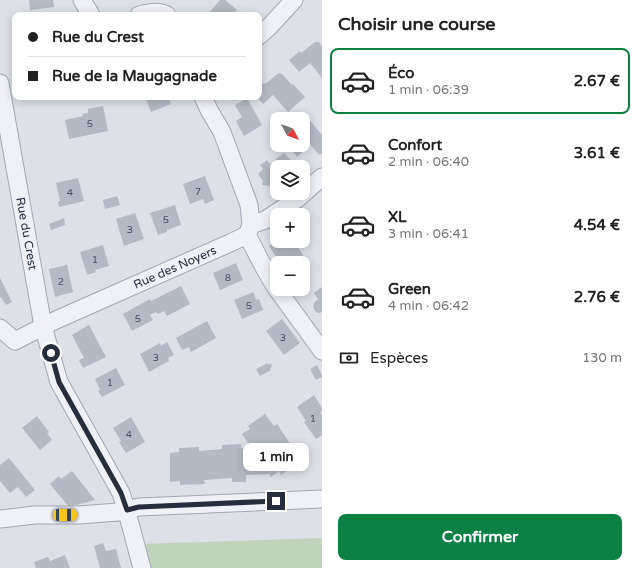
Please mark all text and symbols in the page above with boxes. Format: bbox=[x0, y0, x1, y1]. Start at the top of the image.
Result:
text: Choisir une course bbox=[338, 13, 496, 35]
text: Rue du Crest bbox=[52, 28, 144, 46]
icon: car bbox=[340, 63, 376, 99]
text: Éco bbox=[388, 64, 414, 82]
text: Rue de la Maugagnade bbox=[52, 67, 217, 85]
text: 2.67 € bbox=[574, 72, 620, 90]
text: 1 min · 06:39 bbox=[388, 82, 469, 98]
north arrow bbox=[270, 112, 310, 152]
map controls bbox=[270, 112, 310, 296]
house number: 5 bbox=[87, 118, 93, 130]
icon: car bbox=[340, 135, 376, 171]
text: Confort bbox=[388, 136, 442, 154]
text: 3.61 € bbox=[574, 144, 620, 162]
text: 2 min · 06:40 bbox=[388, 154, 469, 170]
button: layers bbox=[270, 160, 310, 200]
house number: 7 bbox=[195, 186, 201, 198]
house number: 4 bbox=[67, 187, 73, 199]
street label: Rue du Crest bbox=[13, 196, 40, 272]
icon: car bbox=[340, 207, 376, 243]
button: + bbox=[270, 208, 310, 248]
text: XL bbox=[388, 208, 407, 226]
house number: 5 bbox=[163, 214, 169, 226]
text: 4.54 € bbox=[574, 216, 620, 234]
house number: 3 bbox=[127, 224, 133, 236]
text: 3 min · 06:41 bbox=[388, 226, 469, 242]
street label: Rue des Noyers bbox=[131, 243, 219, 292]
house number: 1 bbox=[92, 254, 98, 266]
button: − bbox=[270, 256, 310, 296]
house number: 8 bbox=[225, 272, 231, 284]
house number: 2 bbox=[58, 276, 64, 288]
icon: car bbox=[340, 279, 376, 315]
text: Green bbox=[388, 280, 431, 298]
text: 2.76 € bbox=[574, 288, 620, 306]
text: 4 min · 06:42 bbox=[388, 298, 469, 314]
house number: 5 bbox=[246, 300, 252, 312]
house number: 5 bbox=[135, 313, 141, 325]
house number: 3 bbox=[280, 332, 286, 344]
route start bbox=[42, 344, 60, 362]
icon: cash bbox=[338, 347, 360, 369]
text: Espèces bbox=[370, 349, 428, 367]
text: 130 m bbox=[582, 350, 622, 366]
house number: 3 bbox=[153, 352, 159, 364]
house number: 1 bbox=[107, 377, 113, 389]
house number: 1 bbox=[310, 413, 316, 425]
house number: 4 bbox=[126, 429, 132, 441]
callout: 1 min bbox=[243, 443, 309, 471]
text: 1 min bbox=[259, 449, 293, 465]
route end bbox=[267, 492, 285, 510]
car bbox=[53, 509, 77, 521]
button: Confirmer bbox=[338, 514, 622, 560]

